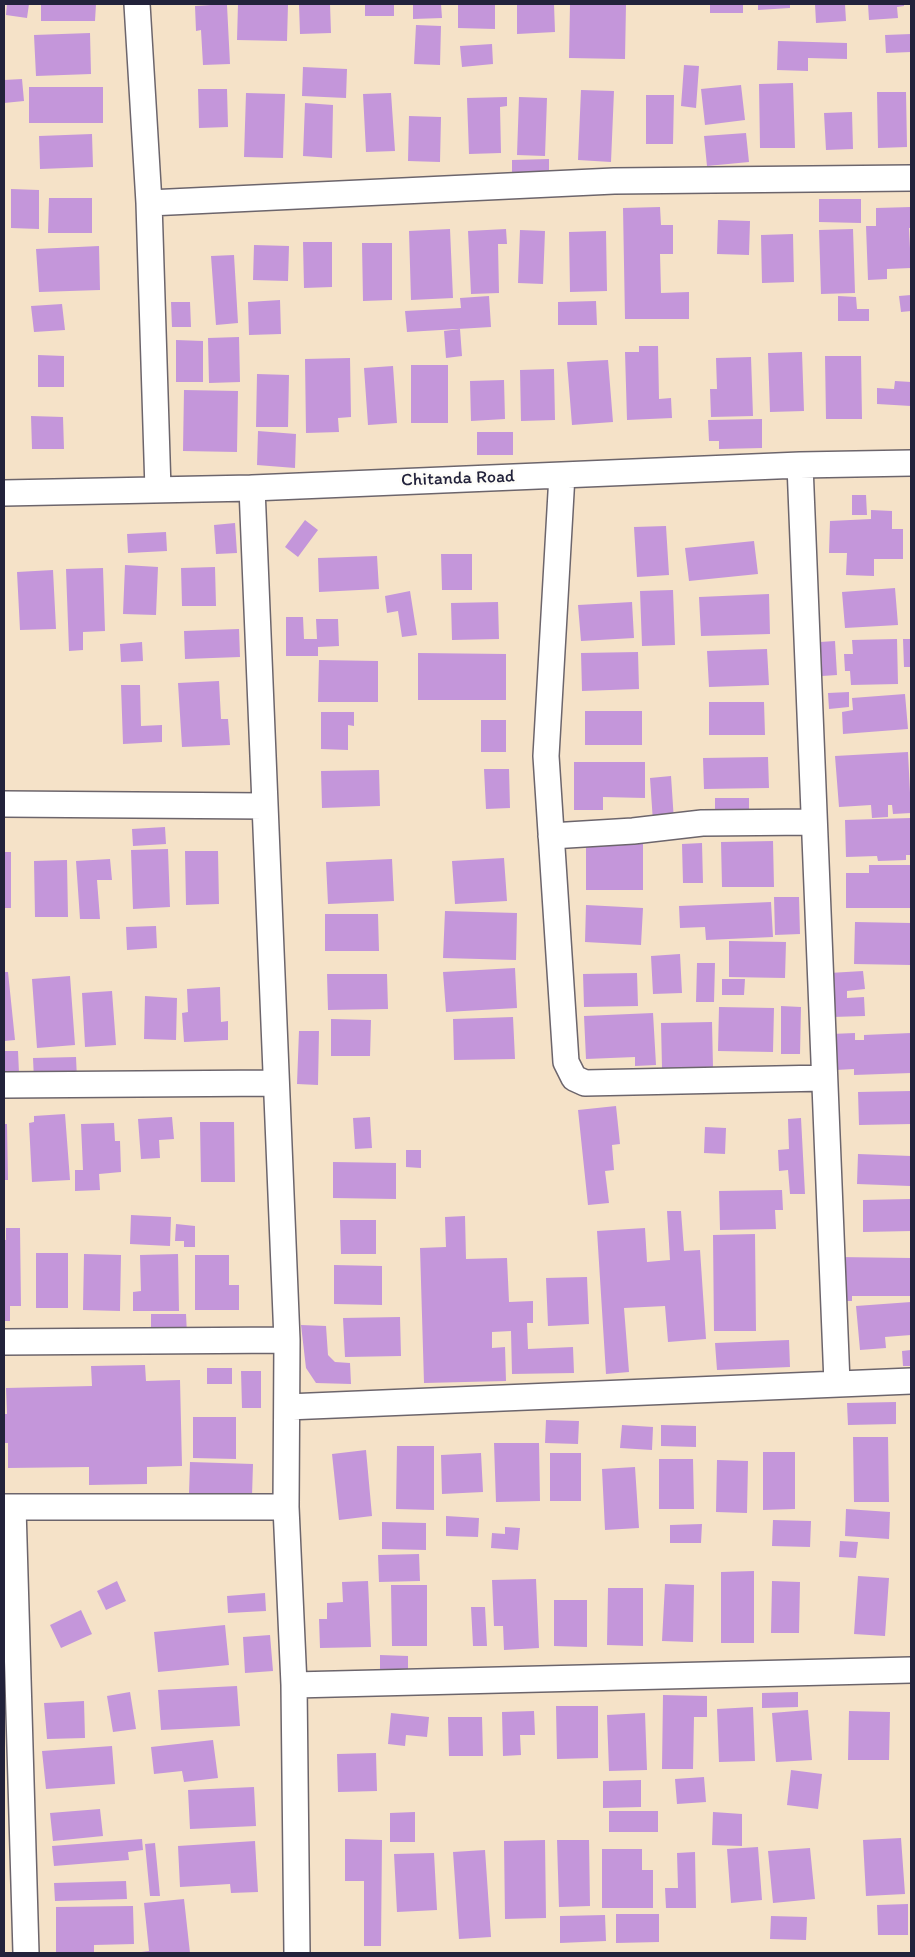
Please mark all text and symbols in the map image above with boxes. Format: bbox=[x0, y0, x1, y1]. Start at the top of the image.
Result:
street label: Chitanda Road bbox=[401, 466, 515, 492]

